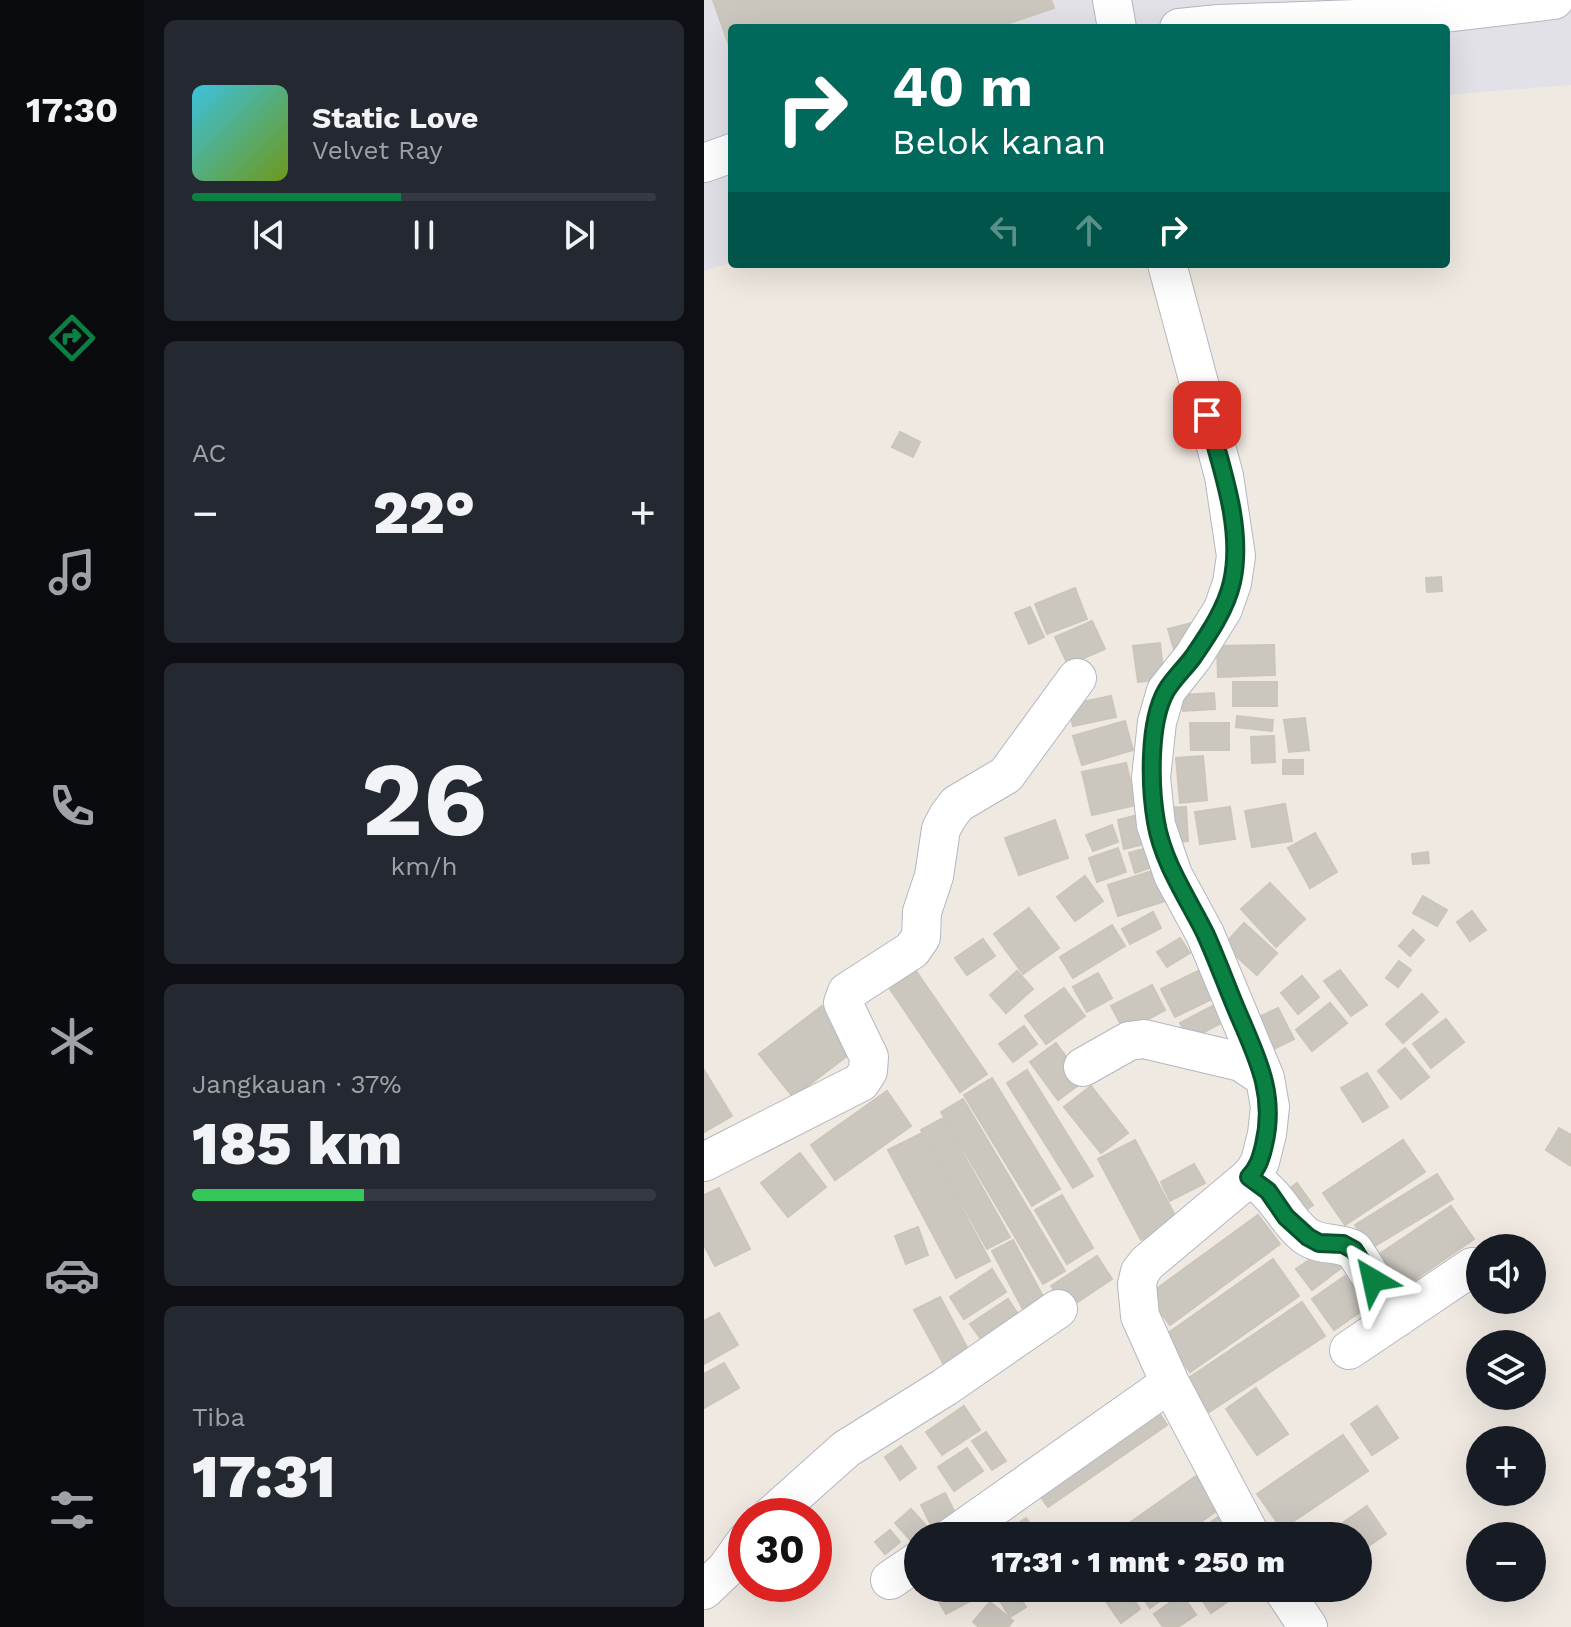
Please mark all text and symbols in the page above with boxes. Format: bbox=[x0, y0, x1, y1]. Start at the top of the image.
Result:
text: 40 m bbox=[892, 54, 1033, 120]
icon: right bbox=[760, 56, 864, 160]
text: 17:30 bbox=[26, 89, 118, 131]
text: Static Love bbox=[312, 100, 478, 135]
text: Belok kanan bbox=[892, 121, 1106, 163]
text: Velvet Ray bbox=[312, 135, 443, 165]
icon: left bbox=[983, 208, 1027, 252]
icon: ahead bbox=[1067, 208, 1111, 252]
icon: right bbox=[1151, 208, 1195, 252]
icon: previous bbox=[247, 213, 291, 257]
icon: pause bbox=[402, 213, 446, 257]
icon: next bbox=[557, 213, 601, 257]
icon: directions bbox=[44, 310, 100, 366]
pin bbox=[1173, 381, 1241, 449]
icon: arrive bbox=[1185, 393, 1229, 437]
text: AC bbox=[192, 438, 226, 468]
text: 22° bbox=[373, 477, 475, 548]
text: − bbox=[192, 487, 219, 539]
text: + bbox=[629, 487, 656, 539]
icon: music bbox=[44, 544, 100, 600]
text: 26 bbox=[361, 738, 487, 860]
icon: phone bbox=[44, 778, 100, 834]
text: km/h bbox=[391, 851, 457, 881]
icon: climate bbox=[44, 1013, 100, 1069]
text: Jangkauan · 37% bbox=[192, 1069, 402, 1099]
text: 185 km bbox=[192, 1108, 402, 1179]
map controls bbox=[1466, 1234, 1546, 1602]
button: sound bbox=[1466, 1234, 1546, 1314]
position arrow bbox=[1331, 1238, 1415, 1322]
icon: car bbox=[44, 1247, 100, 1303]
button: layers bbox=[1466, 1330, 1546, 1410]
text: Tiba bbox=[192, 1402, 245, 1432]
button: + bbox=[1466, 1426, 1546, 1506]
text: 17:31 bbox=[192, 1441, 336, 1512]
icon: filters bbox=[44, 1482, 100, 1538]
speed limit sign: 30 bbox=[728, 1498, 832, 1602]
button: − bbox=[1466, 1522, 1546, 1602]
text: 17:31 · 1 mnt · 250 m bbox=[991, 1544, 1285, 1579]

